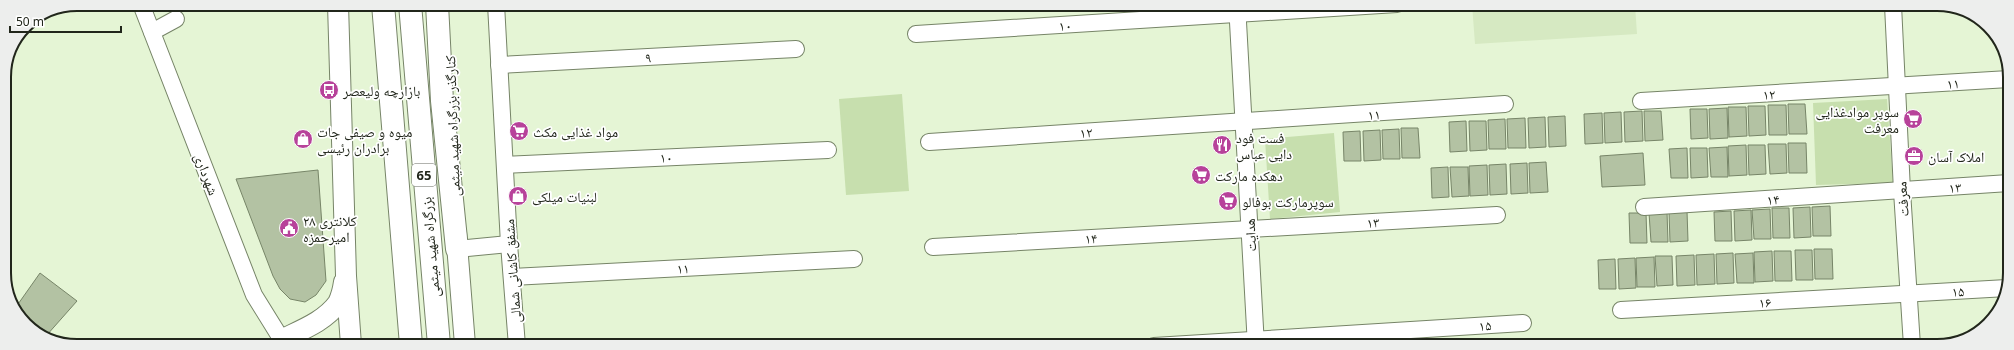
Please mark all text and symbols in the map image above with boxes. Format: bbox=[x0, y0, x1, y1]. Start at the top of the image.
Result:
scale bar bbox=[10, 8, 121, 34]
text: 50 m bbox=[16, 13, 44, 30]
street label: ۱۰ bbox=[1058, 15, 1072, 35]
street label: ۹ bbox=[644, 47, 652, 67]
street label: کنارگذر بزرگراه شهید میثمی bbox=[440, 55, 464, 197]
street label: ۱۱ bbox=[1946, 73, 1960, 93]
bus stop icon: بازارچه ولیعصر bbox=[318, 79, 340, 101]
place label: بازارچه ولیعصر bbox=[342, 81, 420, 100]
street label: ۱۲ bbox=[1762, 84, 1776, 104]
place label: سوپر موادغذایی معرفت bbox=[1816, 102, 1899, 137]
street label: ۱۱ bbox=[1367, 104, 1381, 124]
supermarket icon: سوپر موادغذایی معرفت bbox=[1902, 108, 1924, 130]
supermarket icon: مواد غذایی مکث bbox=[508, 120, 530, 142]
place label: میوه و صیفی جات برادران رئیسی bbox=[317, 122, 413, 157]
place label: مواد غذایی مکث bbox=[533, 122, 618, 141]
street label: ۱۲ bbox=[1079, 122, 1093, 142]
shop icon: میوه و صیفی جات برادران رئیسی bbox=[292, 128, 314, 150]
place label: فست فود دایی عباس bbox=[1236, 128, 1292, 163]
restaurant icon: فست فود دایی عباس bbox=[1211, 134, 1233, 156]
office icon: املاک آسان bbox=[1903, 145, 1925, 167]
street label: ۱۰ bbox=[659, 147, 673, 167]
place label: املاک آسان bbox=[1928, 147, 1984, 166]
street label: شهرداری bbox=[190, 150, 224, 198]
road number: 65 bbox=[412, 164, 436, 186]
supermarket icon: دهکده مارکت bbox=[1190, 164, 1212, 186]
place label: دهکده مارکت bbox=[1215, 166, 1283, 185]
street label: ۱۳ bbox=[1948, 177, 1962, 197]
street label: معرفت bbox=[1891, 181, 1913, 217]
shop icon: لبنیات میلکی bbox=[507, 185, 529, 207]
place label: لبنیات میلکی bbox=[532, 187, 597, 206]
street label: ۱۴ bbox=[1766, 189, 1780, 209]
supermarket icon: سوپرمارکت بوفالو bbox=[1217, 190, 1239, 212]
place label: سوپرمارکت بوفالو bbox=[1242, 192, 1334, 211]
street label: بزرگراه شهید میثمی bbox=[416, 196, 444, 298]
place label: کلانتری ۲۸ امیرحمزه bbox=[303, 211, 357, 246]
street label: ۱۳ bbox=[1366, 212, 1380, 232]
public building icon: کلانتری ۲۸ امیرحمزه bbox=[278, 217, 300, 239]
street label: مشفق کاشانی شمالی bbox=[499, 218, 526, 324]
street label: هدایت bbox=[1240, 218, 1260, 252]
street label: ۱۴ bbox=[1084, 228, 1098, 248]
street label: ۱۱ bbox=[676, 258, 690, 278]
street label: ۱۵ bbox=[1951, 281, 1965, 301]
street label: ۱۶ bbox=[1758, 292, 1772, 312]
street label: ۱۵ bbox=[1478, 315, 1492, 335]

